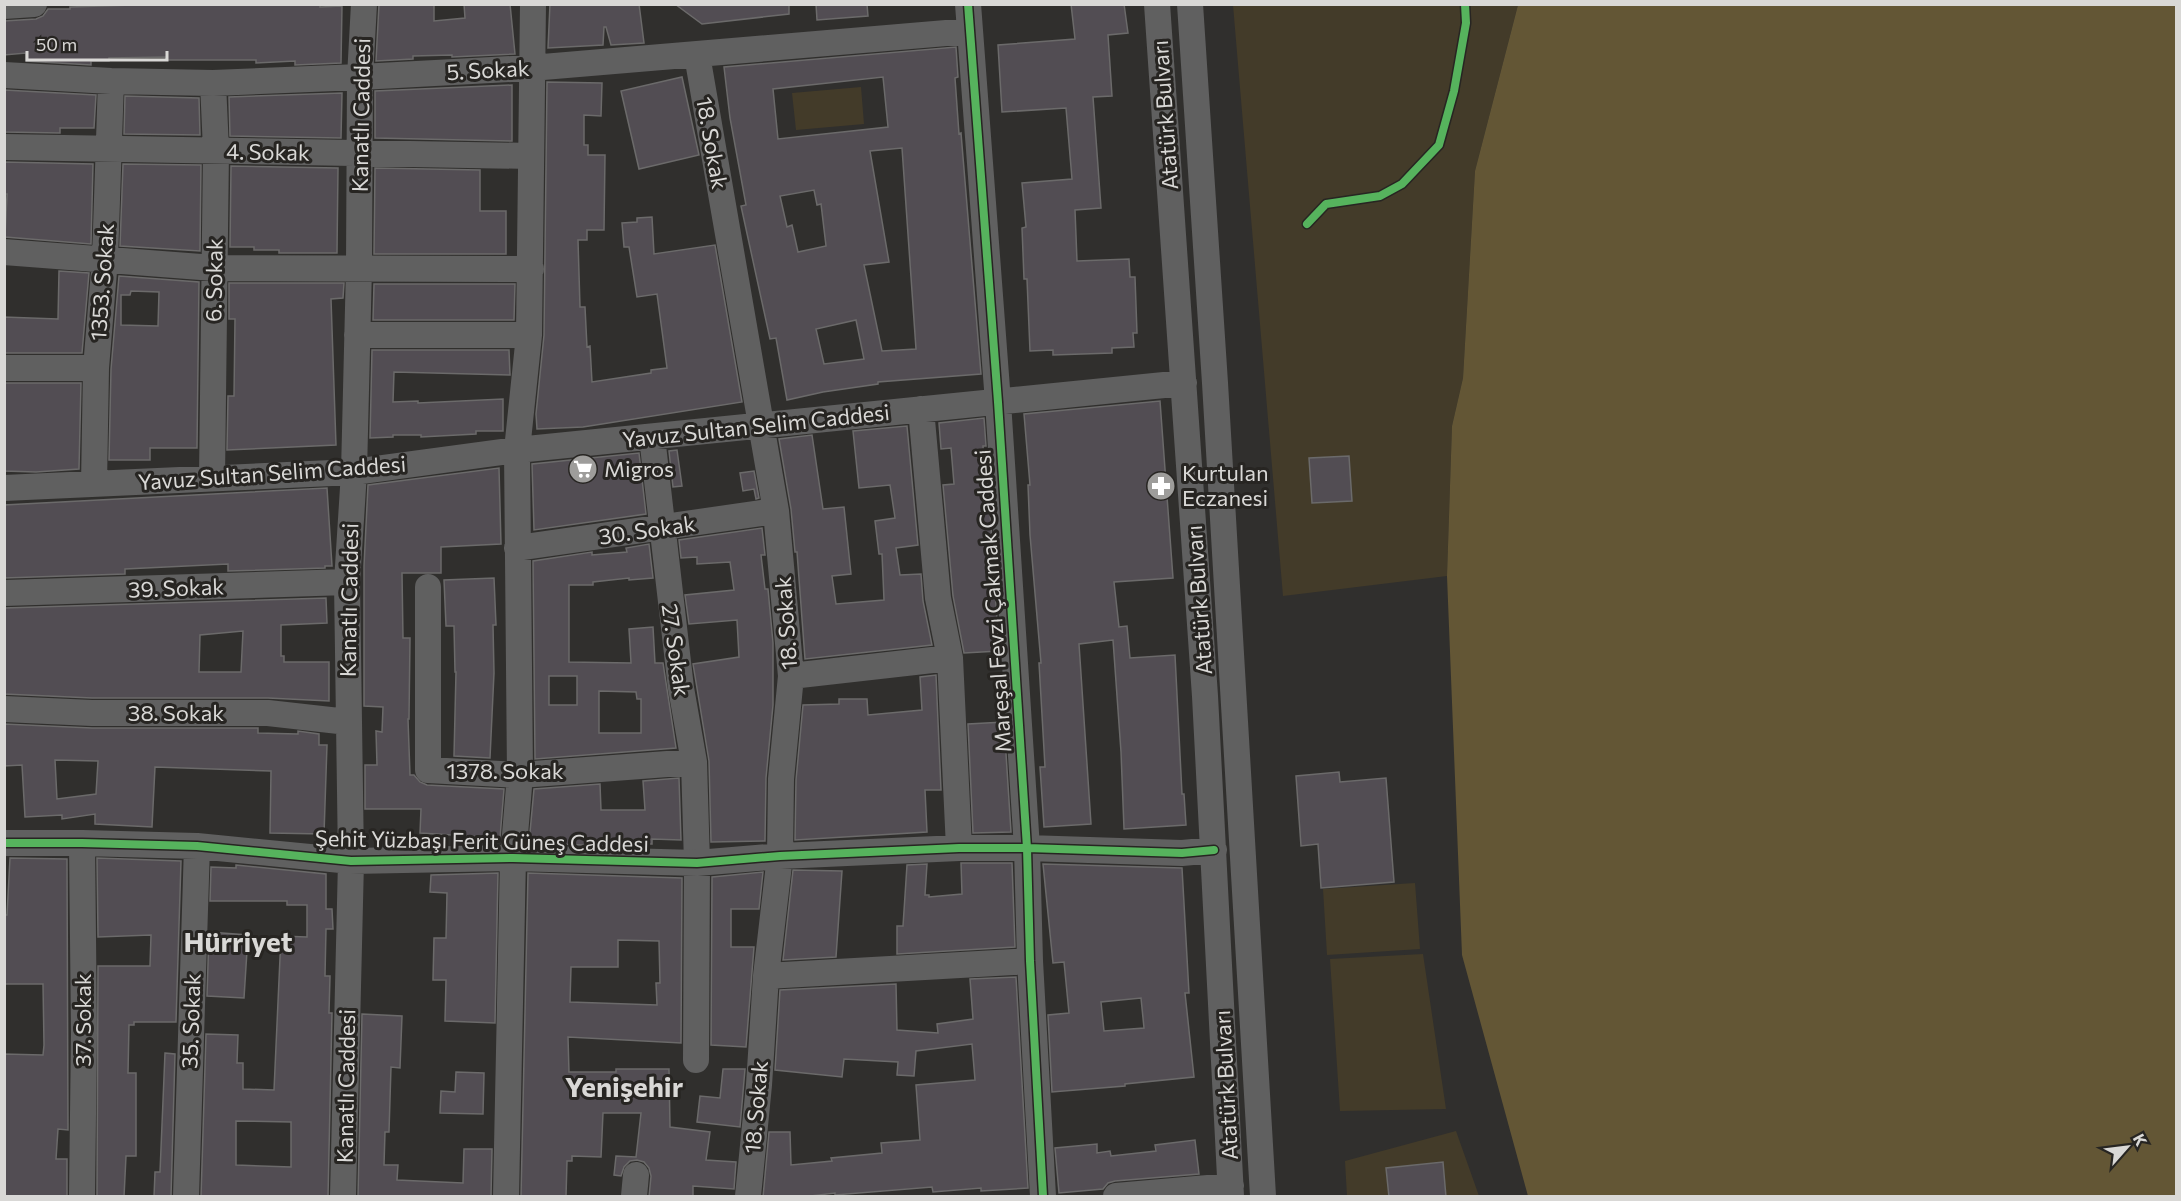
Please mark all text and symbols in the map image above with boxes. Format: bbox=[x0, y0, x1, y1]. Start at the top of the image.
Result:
scale bar bbox=[27, 24, 166, 62]
text: 50 m bbox=[36, 33, 77, 55]
street label: Kanatlı Caddesi bbox=[346, 38, 375, 192]
street label: Atatürk Bulvarı bbox=[1146, 39, 1183, 191]
street label: 5. Sokak bbox=[446, 54, 530, 85]
street label: 18. Sokak bbox=[691, 95, 734, 191]
street label: 4. Sokak bbox=[226, 137, 310, 166]
street label: 1353. Sokak bbox=[84, 222, 119, 342]
street label: 6. Sokak bbox=[199, 238, 228, 322]
street label: Yavuz Sultan Selim Caddesi bbox=[621, 398, 891, 453]
street label: Mareşal Fevzi Çakmak Caddesi bbox=[968, 449, 1017, 754]
street label: Yavuz Sultan Selim Caddesi bbox=[137, 450, 407, 495]
supermarket icon: Migros bbox=[567, 453, 599, 485]
place label: Migros bbox=[604, 455, 674, 482]
place label: Kurtulan Eczanesi bbox=[1182, 459, 1269, 511]
pharmacy icon: Kurtulan Eczanesi bbox=[1145, 470, 1177, 502]
street label: 30. Sokak bbox=[597, 509, 697, 550]
street label: Kanatlı Caddesi bbox=[334, 523, 363, 677]
street label: Atatürk Bulvarı bbox=[1180, 524, 1217, 676]
street label: 39. Sokak bbox=[127, 572, 225, 603]
street label: 18. Sokak bbox=[769, 576, 802, 670]
street label: 27. Sokak bbox=[657, 602, 696, 698]
street label: 38. Sokak bbox=[128, 699, 224, 726]
street label: 1378. Sokak bbox=[446, 757, 564, 784]
street label: Şehit Yüzbaşı Ferit Güneş Caddesi bbox=[315, 824, 649, 857]
district label: Hürriyet bbox=[183, 924, 293, 958]
street label: 37. Sokak bbox=[69, 973, 96, 1067]
street label: 35. Sokak bbox=[175, 973, 206, 1069]
street label: Kanatlı Caddesi bbox=[331, 1009, 360, 1163]
street label: Atatürk Bulvarı bbox=[1208, 1009, 1243, 1161]
street label: 18. Sokak bbox=[738, 1059, 773, 1155]
district label: Yenişehir bbox=[565, 1069, 684, 1103]
north arrow bbox=[2097, 1117, 2157, 1177]
text: K bbox=[2130, 1130, 2152, 1149]

